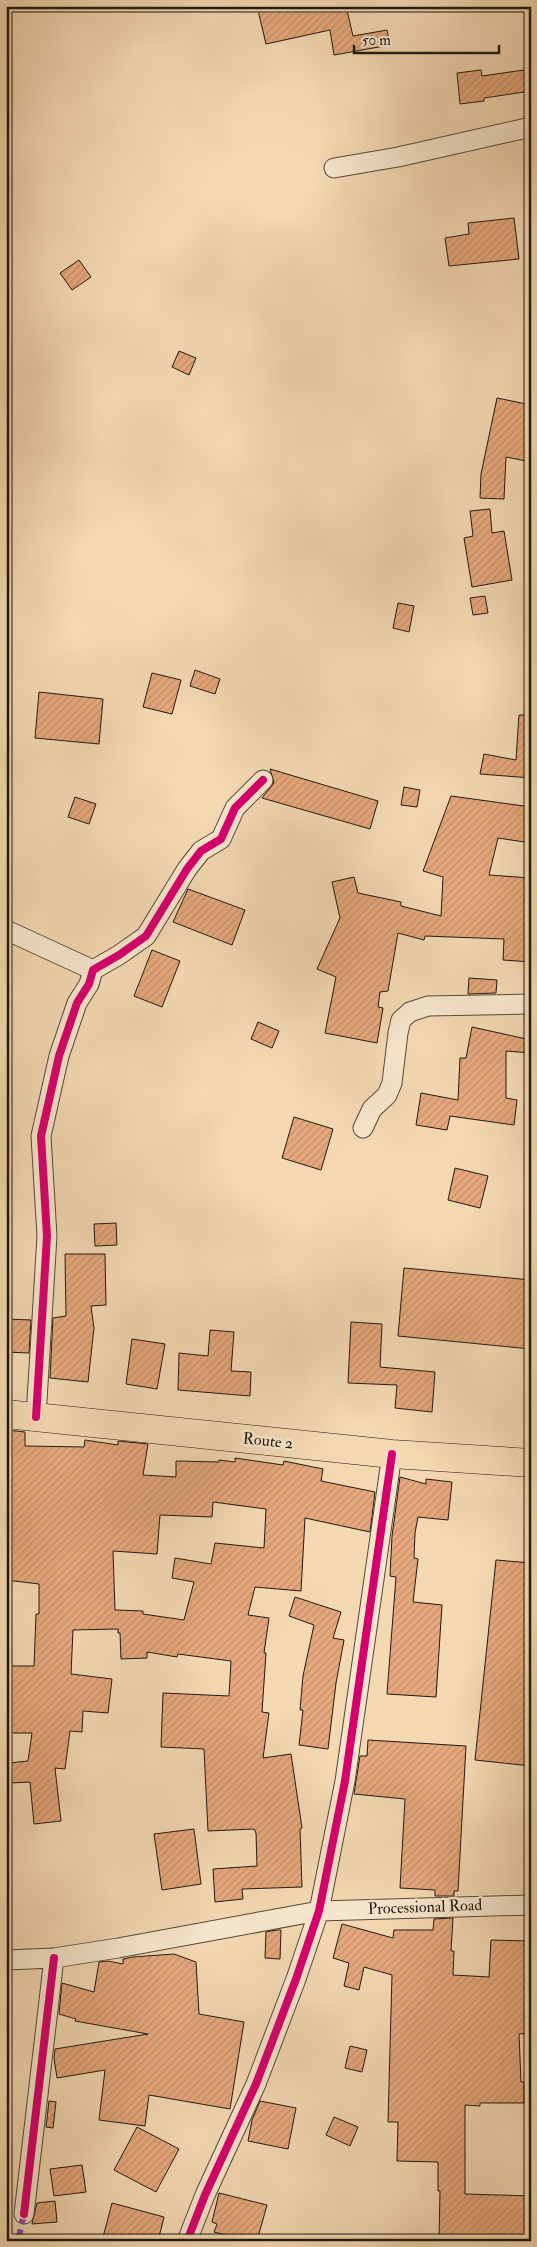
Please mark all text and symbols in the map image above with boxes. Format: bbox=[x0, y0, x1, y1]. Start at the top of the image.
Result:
scale bar bbox=[354, 22, 500, 54]
text: 50 m bbox=[362, 31, 391, 50]
street label: Route 2 bbox=[242, 1428, 294, 1454]
street label: Processional Road bbox=[367, 1895, 483, 1919]

